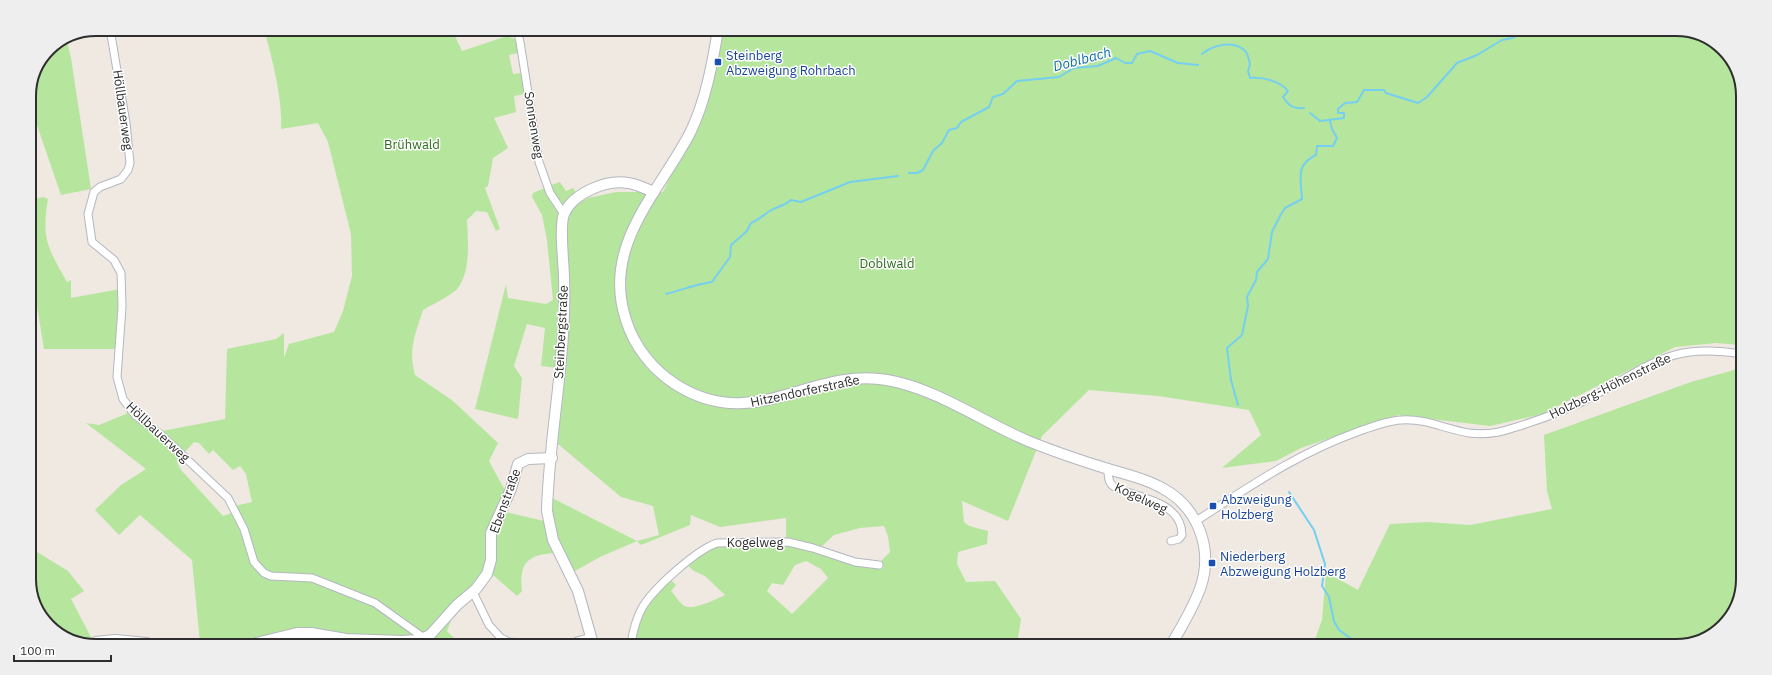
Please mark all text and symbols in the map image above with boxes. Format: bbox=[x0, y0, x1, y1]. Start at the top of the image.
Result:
water label: Doblbach bbox=[1051, 43, 1113, 75]
place label: Steinberg Abzweigung Rohrbach bbox=[726, 47, 856, 79]
marker: Steinberg Abzweigung Rohrbach bbox=[713, 57, 723, 67]
street label: Höllbauerweg bbox=[109, 69, 137, 152]
street label: Sonnenweg bbox=[520, 90, 548, 160]
park label: Brühwald bbox=[384, 136, 440, 153]
park label: Doblwald bbox=[860, 255, 914, 272]
street label: Steinbergstraße bbox=[550, 285, 572, 379]
street label: Holzberg-Höhenstraße bbox=[1546, 349, 1674, 423]
street label: Hitzendorferstraße bbox=[749, 371, 861, 411]
street label: Höllbauerweg bbox=[122, 398, 194, 466]
street label: Ebenstraße bbox=[485, 466, 525, 536]
street label: Kogelweg bbox=[1112, 478, 1170, 518]
place label: Abzweigung Holzberg bbox=[1221, 491, 1292, 523]
marker: Abzweigung Holzberg bbox=[1208, 501, 1218, 511]
street label: Kogelweg bbox=[727, 534, 783, 551]
place label: Niederberg Abzweigung Holzberg bbox=[1220, 548, 1346, 580]
marker: Niederberg Abzweigung Holzberg bbox=[1207, 558, 1217, 568]
scale bar bbox=[14, 637, 111, 663]
text: 100 m bbox=[20, 643, 55, 658]

